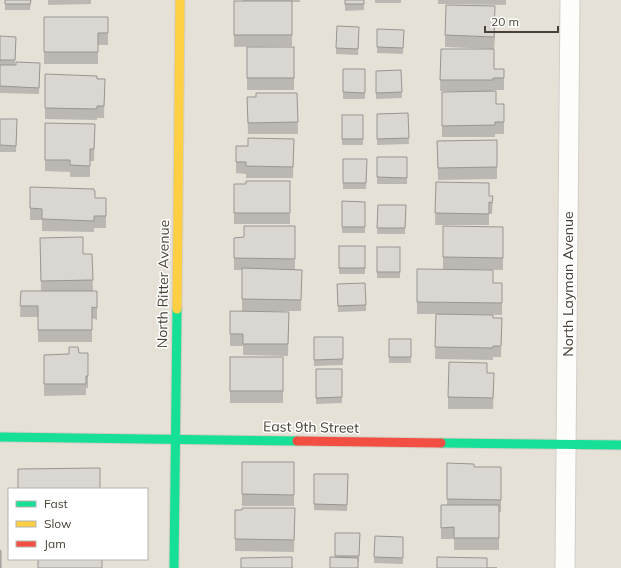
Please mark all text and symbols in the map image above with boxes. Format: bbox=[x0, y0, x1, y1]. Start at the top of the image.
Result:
scale bar bbox=[485, 8, 558, 34]
text: 20 m bbox=[491, 14, 519, 29]
street label: North Layman Avenue bbox=[559, 211, 577, 357]
street label: North Ritter Avenue bbox=[153, 220, 173, 348]
street label: East 9th Street bbox=[263, 417, 359, 437]
legend bbox=[8, 488, 148, 560]
text: Fast bbox=[44, 496, 68, 511]
text: Slow bbox=[44, 516, 72, 531]
text: Jam bbox=[44, 536, 66, 551]

